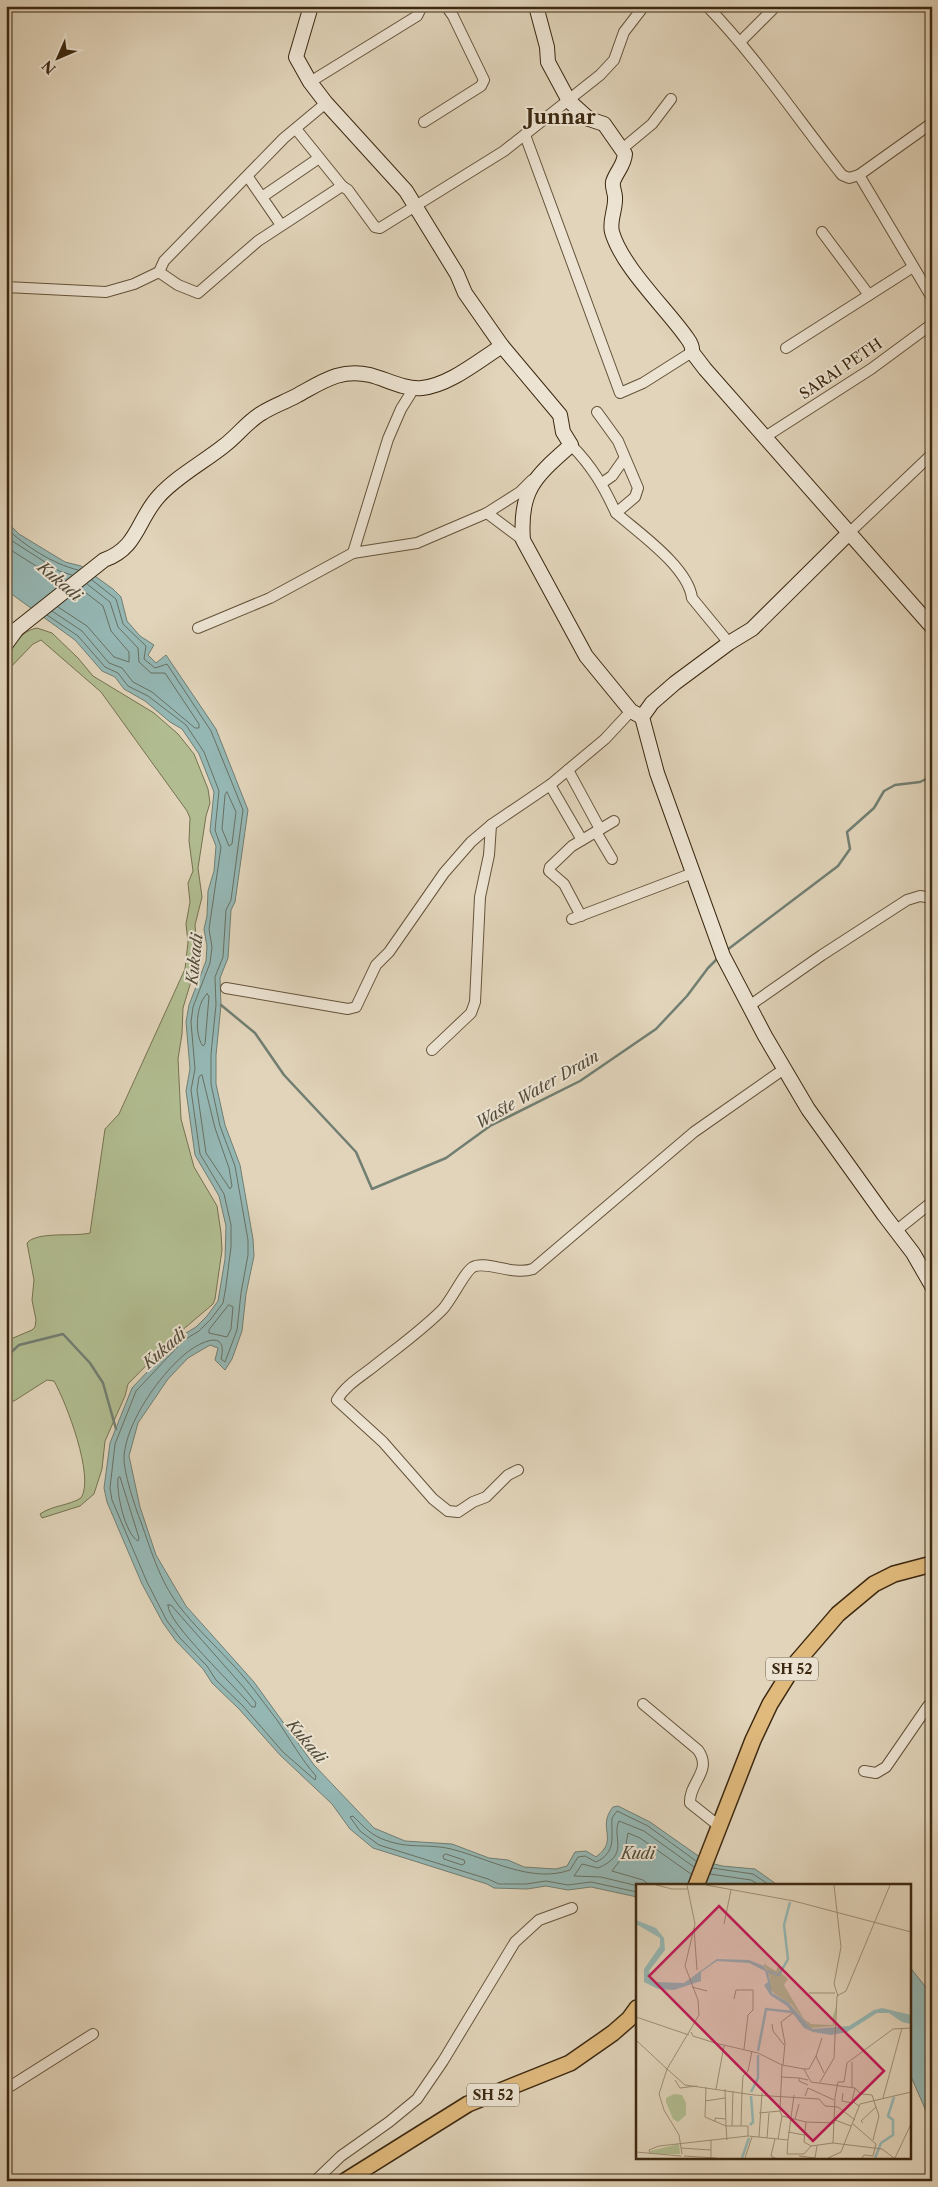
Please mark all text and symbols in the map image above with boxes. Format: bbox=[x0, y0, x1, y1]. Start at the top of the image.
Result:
north arrow bbox=[32, 32, 82, 82]
text: N bbox=[38, 57, 59, 78]
district label: Junnar bbox=[522, 105, 596, 129]
street label: SARAI PETH bbox=[796, 334, 886, 403]
water label: Kukadi bbox=[32, 555, 87, 606]
water label: Kukadi bbox=[181, 931, 207, 988]
water label: Waste Water Drain bbox=[472, 1045, 602, 1133]
water label: Kukadi bbox=[136, 1323, 191, 1374]
road number: SH 52 bbox=[766, 1658, 818, 1680]
water label: Kukadi bbox=[281, 1713, 332, 1768]
water label: Kudi bbox=[619, 1843, 656, 1863]
inset map bbox=[636, 1884, 910, 2160]
road number: SH 52 bbox=[467, 2084, 519, 2106]

